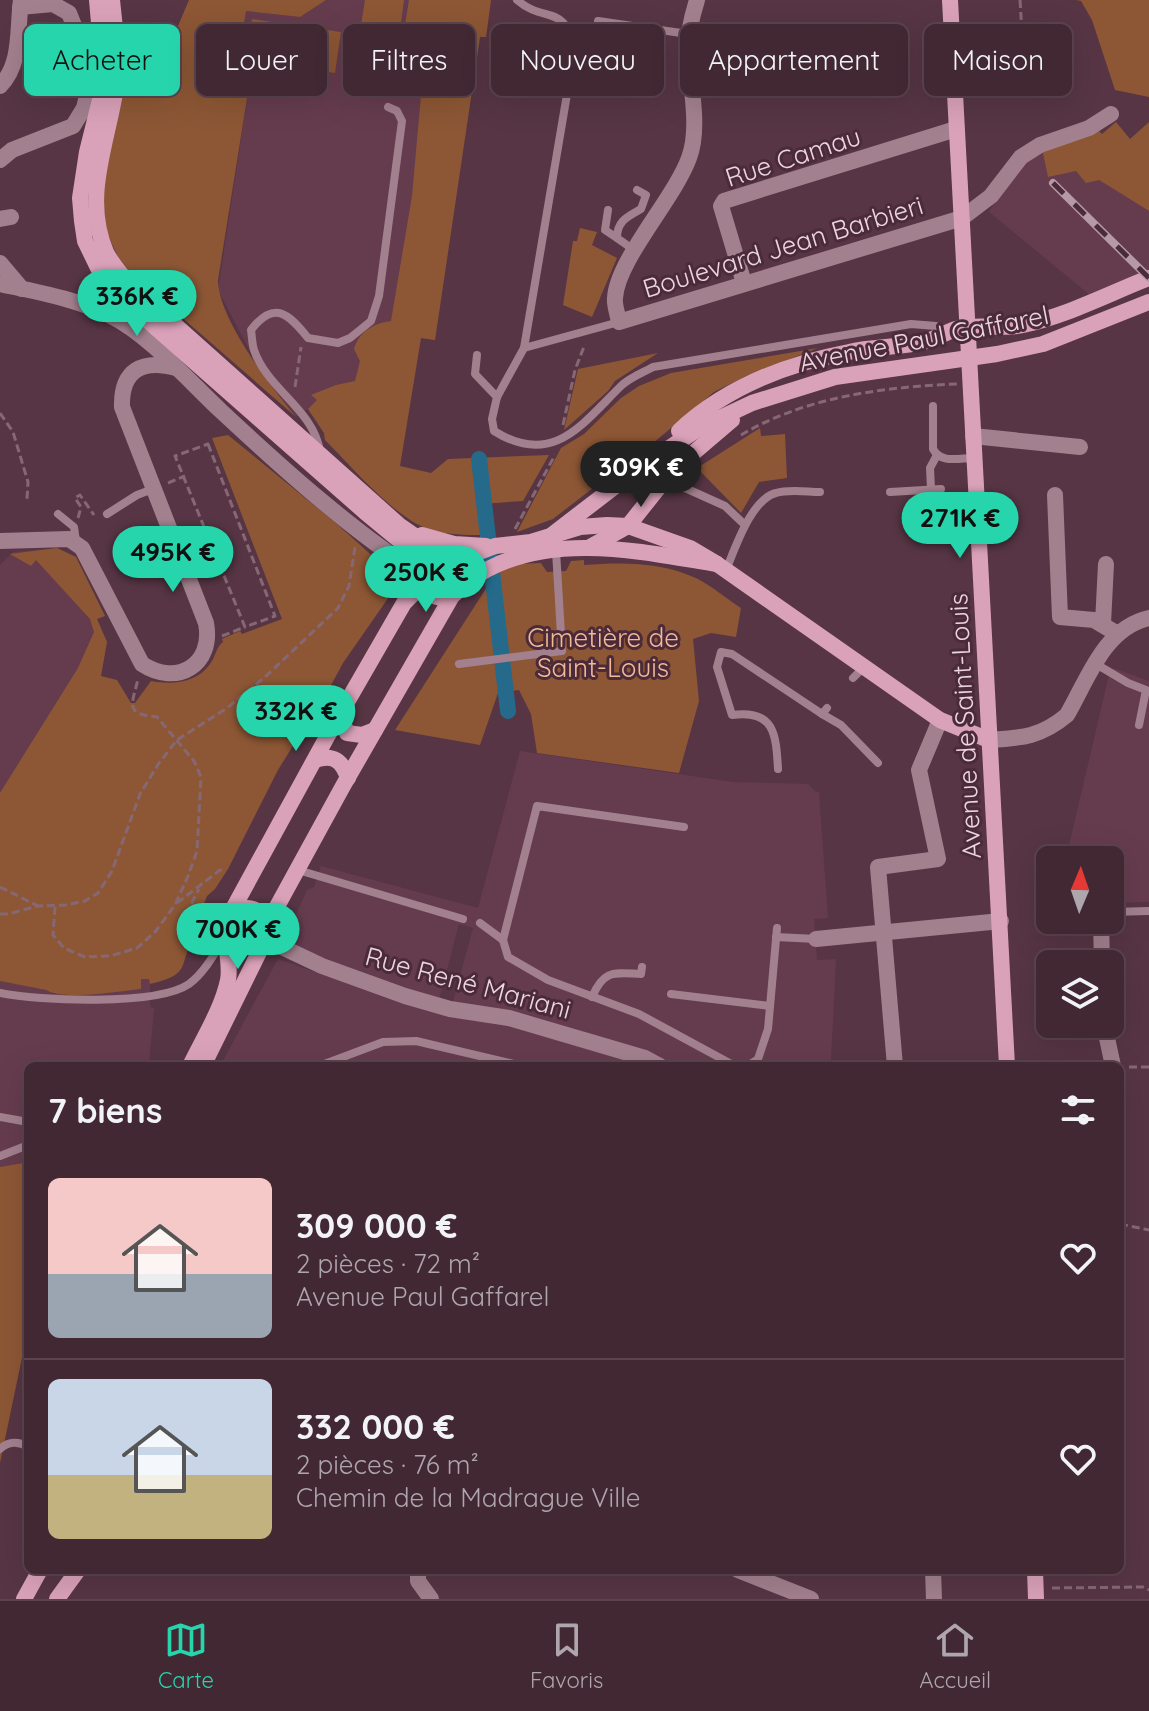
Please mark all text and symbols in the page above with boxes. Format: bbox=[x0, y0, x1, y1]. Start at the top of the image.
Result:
chip: Acheter bbox=[24, 24, 180, 96]
chip: Louer bbox=[196, 24, 327, 96]
chip: Filtres bbox=[343, 24, 475, 96]
chip: Nouveau bbox=[491, 24, 664, 96]
chip: Appartement bbox=[680, 24, 908, 96]
chip: Maison bbox=[924, 24, 1072, 96]
street label: Rue Camau bbox=[721, 119, 865, 194]
street label: Boulevard Jean Barbieri bbox=[639, 188, 927, 305]
pin: 336K € bbox=[72, 270, 202, 338]
text: 336K € bbox=[96, 279, 178, 312]
street label: Avenue Paul Gaffarel bbox=[796, 298, 1051, 379]
pin: 309K € bbox=[576, 441, 706, 509]
text: 309K € bbox=[598, 450, 684, 483]
pin: 271K € bbox=[895, 492, 1025, 560]
text: 271K € bbox=[920, 501, 1000, 534]
pin: 495K € bbox=[108, 526, 238, 594]
text: 495K € bbox=[130, 535, 216, 568]
pin: 250K € bbox=[361, 546, 491, 614]
text: 250K € bbox=[383, 555, 469, 588]
street label: Avenue de Saint-Louis bbox=[941, 593, 988, 859]
park label: Cimetière de Saint-Louis bbox=[527, 621, 679, 684]
pin: 332K € bbox=[231, 685, 361, 753]
text: 332K € bbox=[254, 694, 338, 727]
north arrow bbox=[1036, 846, 1124, 934]
map controls bbox=[1036, 846, 1124, 1038]
pin: 700K € bbox=[173, 903, 303, 971]
text: 700K € bbox=[195, 912, 281, 945]
street label: Rue René Mariani bbox=[362, 939, 575, 1026]
button: layers bbox=[1036, 950, 1124, 1038]
icon: filters bbox=[1056, 1088, 1100, 1132]
text: 7 biens bbox=[48, 1089, 162, 1132]
text: 309 000 € bbox=[296, 1204, 457, 1247]
icon: home bbox=[112, 1210, 208, 1306]
icon: heart bbox=[1056, 1236, 1100, 1280]
text: 2 pièces · 72 m² bbox=[296, 1247, 480, 1280]
text: Avenue Paul Gaffarel bbox=[296, 1280, 550, 1313]
text: 332 000 € bbox=[296, 1405, 455, 1448]
icon: home bbox=[112, 1411, 208, 1507]
icon: heart bbox=[1056, 1437, 1100, 1481]
text: 2 pièces · 76 m² bbox=[296, 1448, 479, 1481]
text: Chemin de la Madrague Ville bbox=[296, 1481, 641, 1514]
tab: Carte bbox=[158, 1618, 214, 1694]
tab: Favoris bbox=[530, 1618, 603, 1694]
tab: Accueil bbox=[919, 1618, 991, 1694]

